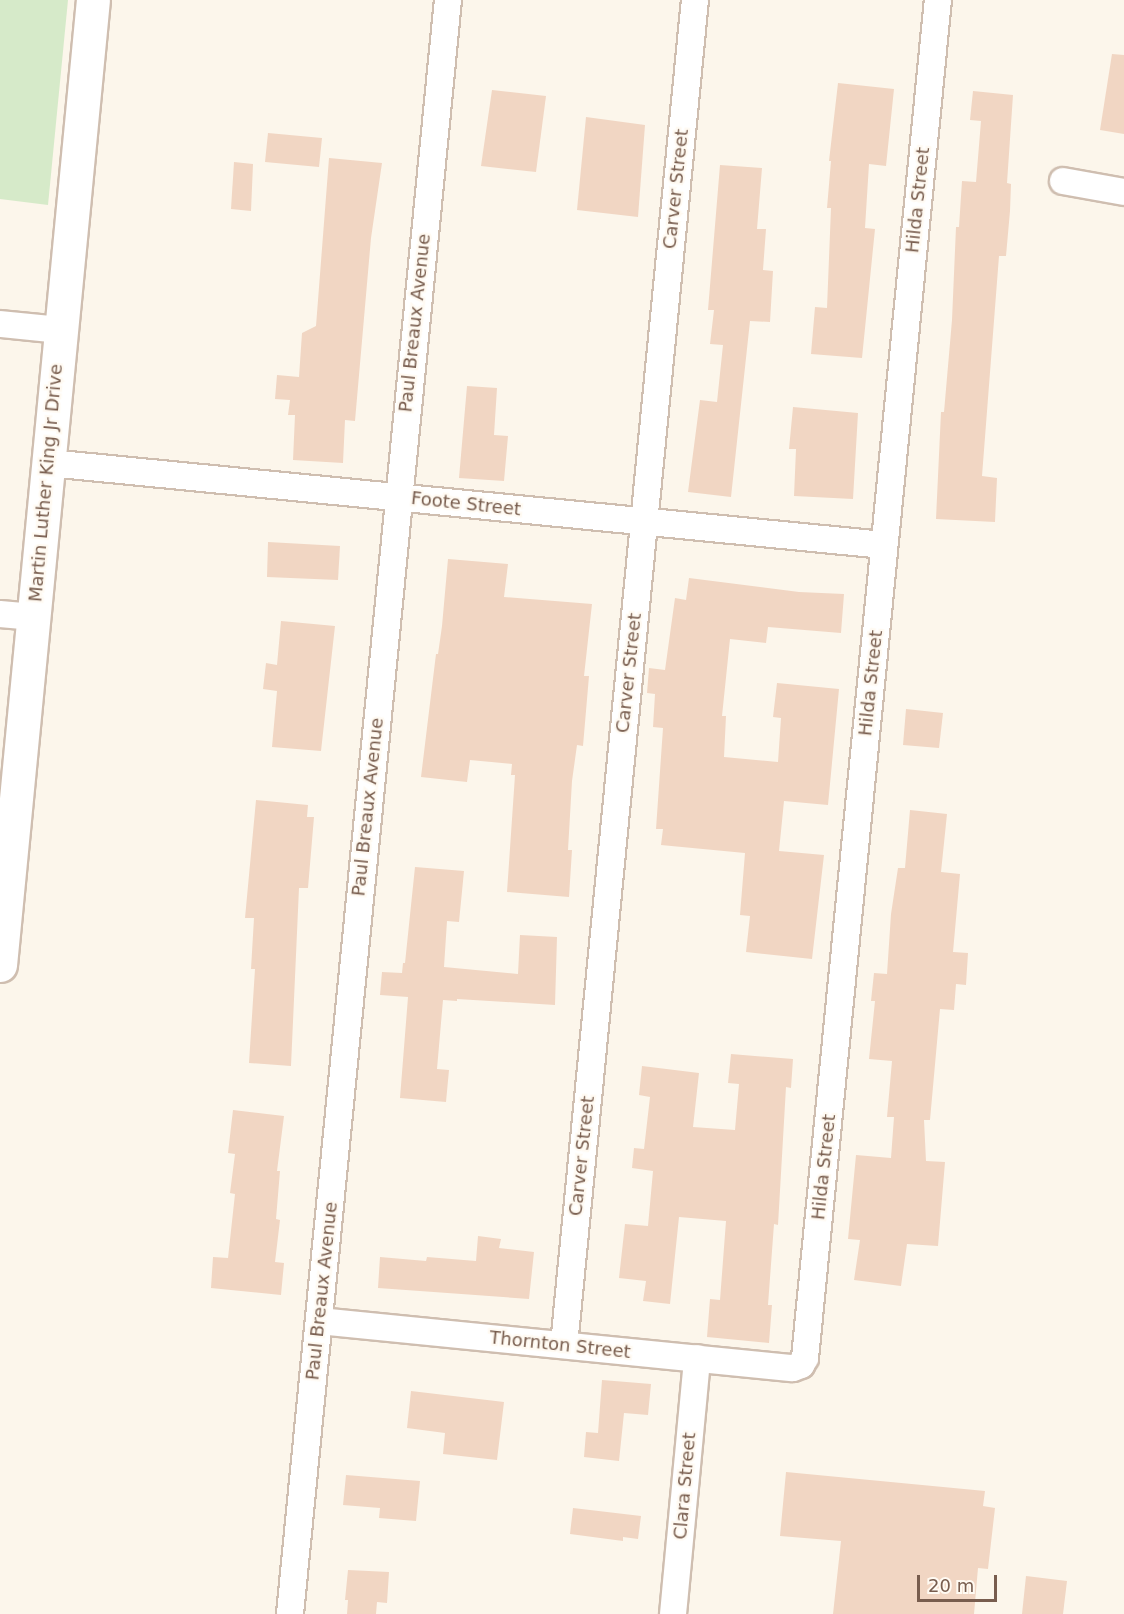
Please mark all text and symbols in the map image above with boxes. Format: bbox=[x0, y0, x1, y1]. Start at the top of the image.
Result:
street label: Carver Street bbox=[659, 128, 693, 250]
street label: Hilda Street bbox=[902, 146, 934, 254]
street label: Paul Breaux Avenue bbox=[395, 233, 435, 413]
street label: Martin Luther King Jr Drive bbox=[25, 363, 67, 603]
street label: Foote Street bbox=[410, 487, 522, 521]
street label: Carver Street bbox=[612, 612, 646, 734]
street label: Hilda Street bbox=[855, 629, 887, 737]
street label: Paul Breaux Avenue bbox=[348, 717, 388, 897]
street label: Carver Street bbox=[565, 1095, 599, 1217]
street label: Hilda Street bbox=[808, 1113, 840, 1221]
street label: Paul Breaux Avenue bbox=[302, 1201, 342, 1381]
street label: Thornton Street bbox=[488, 1327, 632, 1363]
street label: Clara Street bbox=[670, 1432, 700, 1540]
scale bar bbox=[920, 1563, 1000, 1601]
text: 20 m bbox=[928, 1575, 974, 1596]

